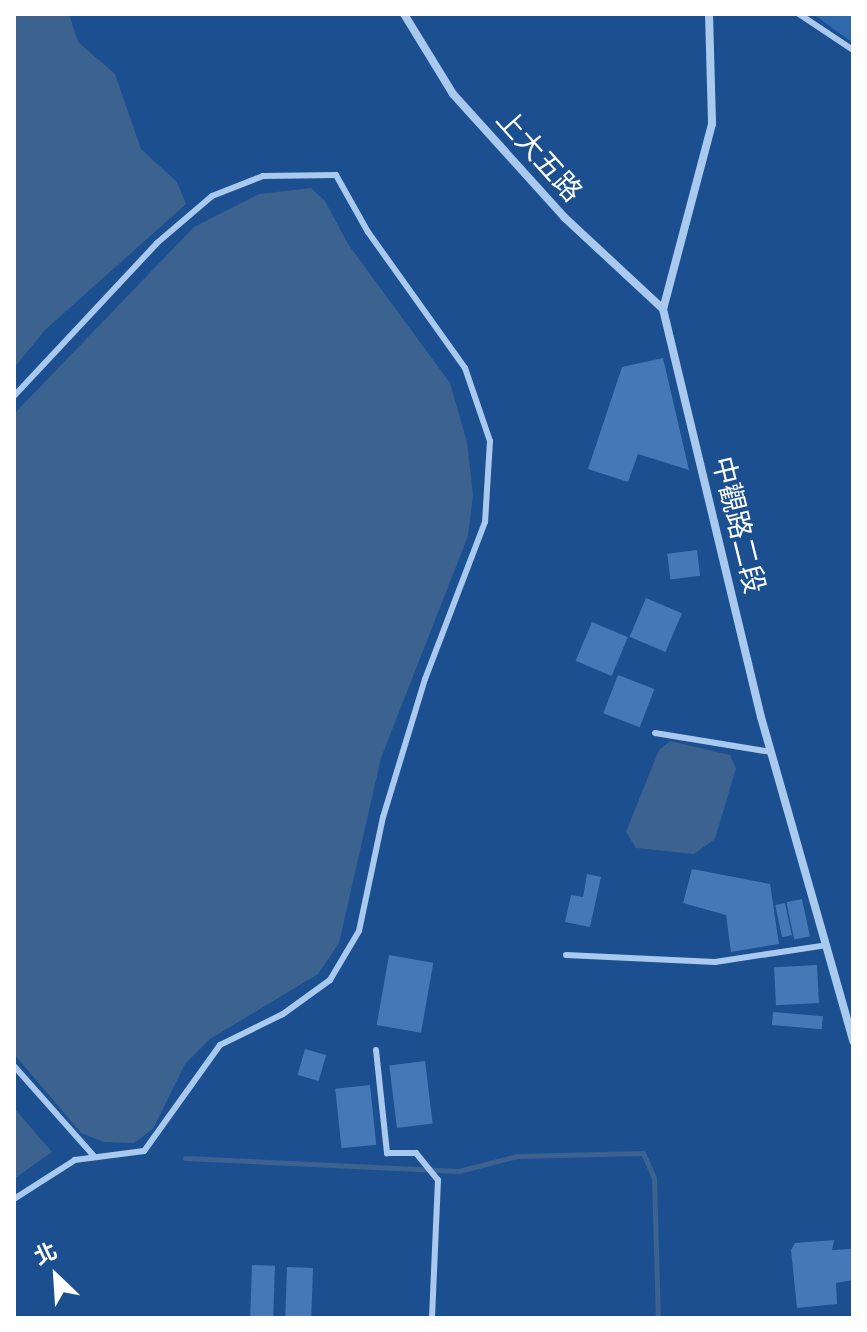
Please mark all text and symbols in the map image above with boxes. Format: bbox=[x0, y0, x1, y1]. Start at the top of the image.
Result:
street label: 上大五路 bbox=[489, 103, 589, 209]
street label: 中觀路二段 bbox=[705, 453, 771, 597]
text: 北 bbox=[29, 1235, 63, 1273]
north arrow bbox=[16, 1236, 96, 1316]

